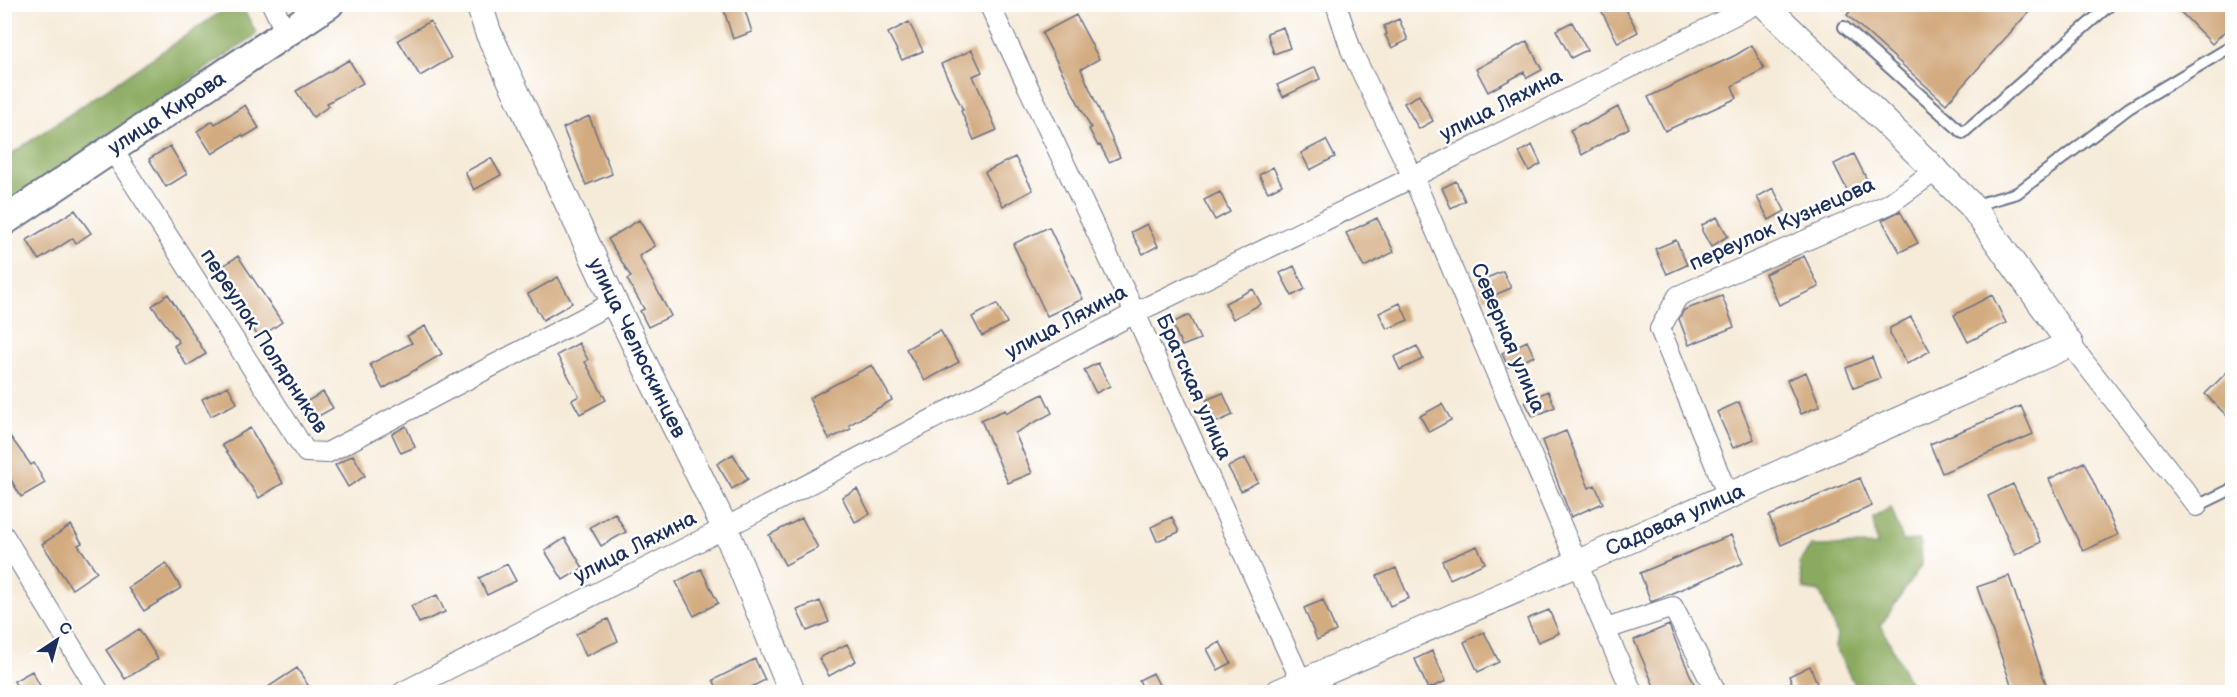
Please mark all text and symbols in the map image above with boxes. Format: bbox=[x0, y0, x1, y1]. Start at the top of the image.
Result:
street label: улица Ляхина bbox=[1435, 63, 1567, 147]
street label: улица Кирова bbox=[103, 65, 231, 160]
street label: переулок Кузнецова bbox=[1685, 172, 1879, 276]
street label: переулок Полярников bbox=[195, 244, 333, 438]
street label: улица Челюскинцев bbox=[583, 254, 691, 442]
street label: Северная улица bbox=[1465, 259, 1551, 417]
street label: улица Ляхина bbox=[1001, 279, 1132, 365]
street label: Братская улица bbox=[1151, 310, 1238, 464]
street label: Садовая улица bbox=[1602, 478, 1749, 562]
street label: улица Ляхина bbox=[569, 505, 701, 589]
north arrow bbox=[27, 610, 87, 670]
text: С bbox=[55, 618, 75, 640]

